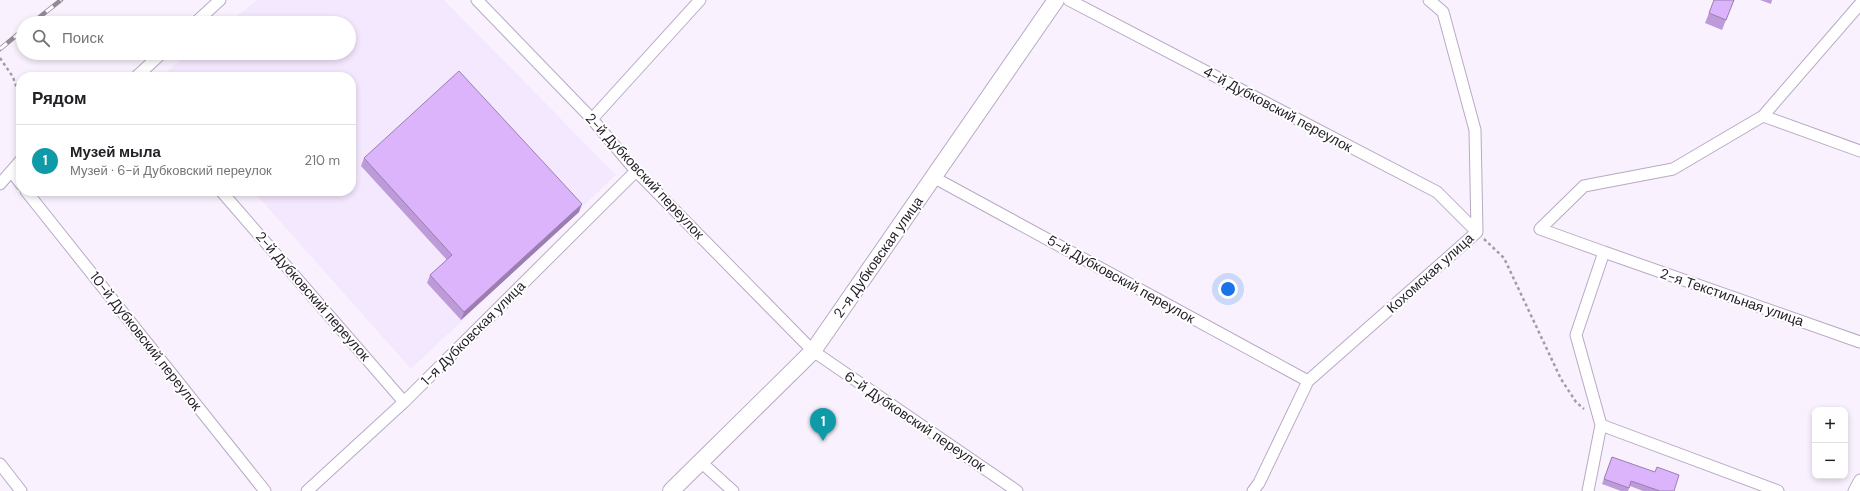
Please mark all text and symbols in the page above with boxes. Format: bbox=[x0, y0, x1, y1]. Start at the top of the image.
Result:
search box bbox=[16, 16, 356, 60]
icon: search bbox=[30, 27, 52, 49]
text: Поиск bbox=[62, 28, 104, 48]
street label: 4-й Дубковский переулок bbox=[1200, 62, 1356, 156]
text: Рядом bbox=[32, 87, 87, 109]
street label: 2-й Дубковский переулок bbox=[582, 109, 709, 243]
text: Музей мыла bbox=[70, 142, 161, 162]
text: 1 bbox=[43, 152, 47, 169]
text: 210 m bbox=[305, 152, 340, 169]
text: Музей · 6-й Дубковский переулок bbox=[70, 162, 272, 179]
street label: 2-я Дубковская улица bbox=[829, 193, 927, 321]
street label: 2-й Дубковский переулок bbox=[252, 228, 375, 365]
street label: Кохомская улица bbox=[1383, 229, 1477, 317]
street label: 5-й Дубковский переулок bbox=[1044, 231, 1199, 328]
street label: 2-я Текстильная улица bbox=[1658, 264, 1806, 330]
street label: 10-й Дубковский переулок bbox=[86, 268, 206, 415]
street label: 1-я Дубковская улица bbox=[417, 277, 529, 389]
your location bbox=[1218, 279, 1238, 299]
street label: 6-й Дубковский переулок bbox=[841, 367, 990, 475]
map controls bbox=[1812, 407, 1848, 479]
button: + bbox=[1812, 407, 1848, 443]
pin: 1 bbox=[810, 408, 836, 441]
button: − bbox=[1812, 443, 1848, 479]

